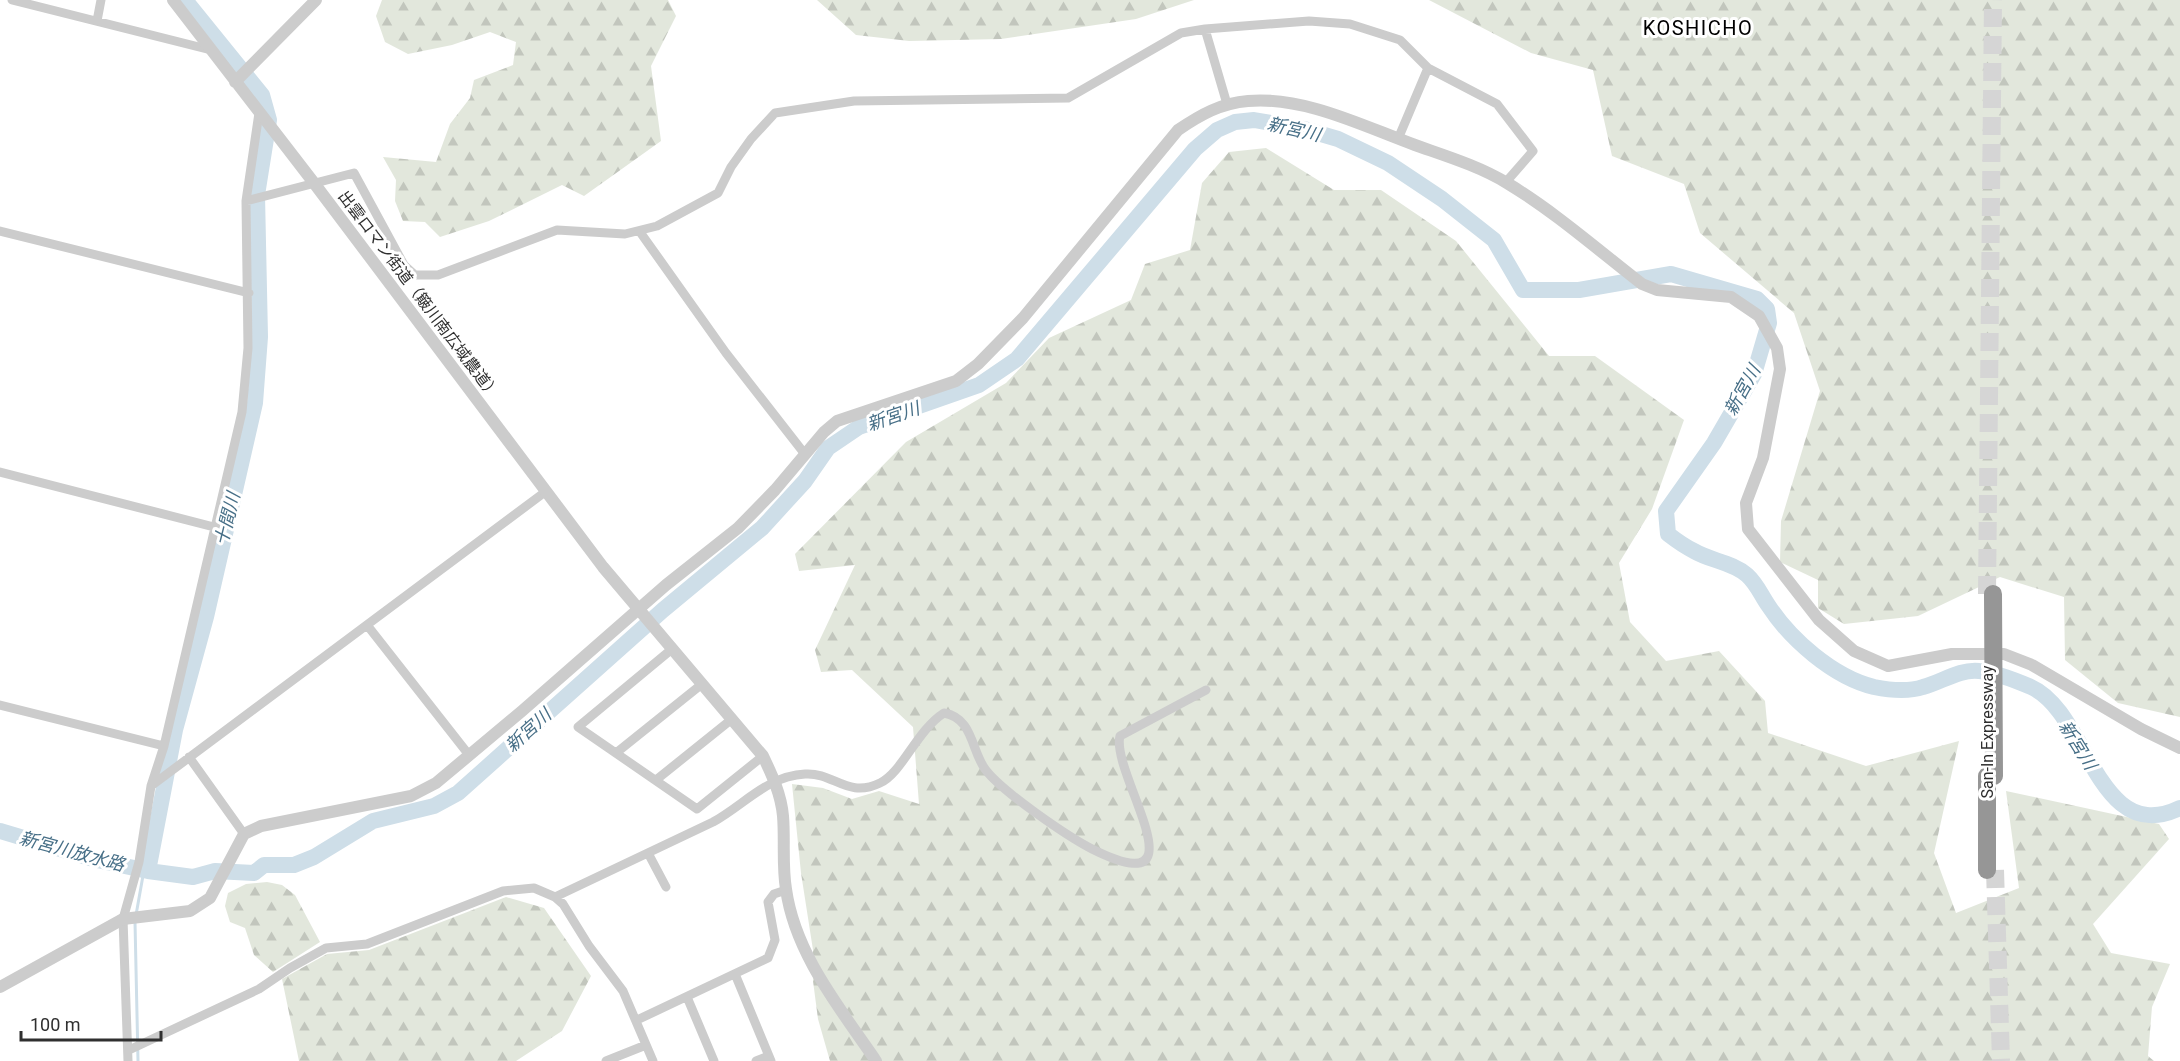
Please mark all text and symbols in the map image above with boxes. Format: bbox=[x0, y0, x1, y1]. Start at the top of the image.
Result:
district label: KOSHICHO bbox=[1643, 16, 1753, 40]
water label: 新宮川 bbox=[1265, 113, 1325, 146]
street label: 出雲ロマン街道（簸川南広域農道） bbox=[334, 187, 504, 403]
water label: 新宮川 bbox=[1720, 360, 1765, 419]
water label: 新宮川 bbox=[864, 397, 924, 435]
water label: 十間川 bbox=[210, 488, 244, 548]
street label: San-In Expressway bbox=[1978, 665, 1997, 799]
water label: 新宮川 bbox=[501, 703, 557, 756]
water label: 新宮川 bbox=[2055, 717, 2102, 775]
water label: 新宮川放水路 bbox=[17, 827, 129, 876]
scale bar bbox=[21, 1004, 160, 1042]
text: 100 m bbox=[30, 1014, 81, 1035]

